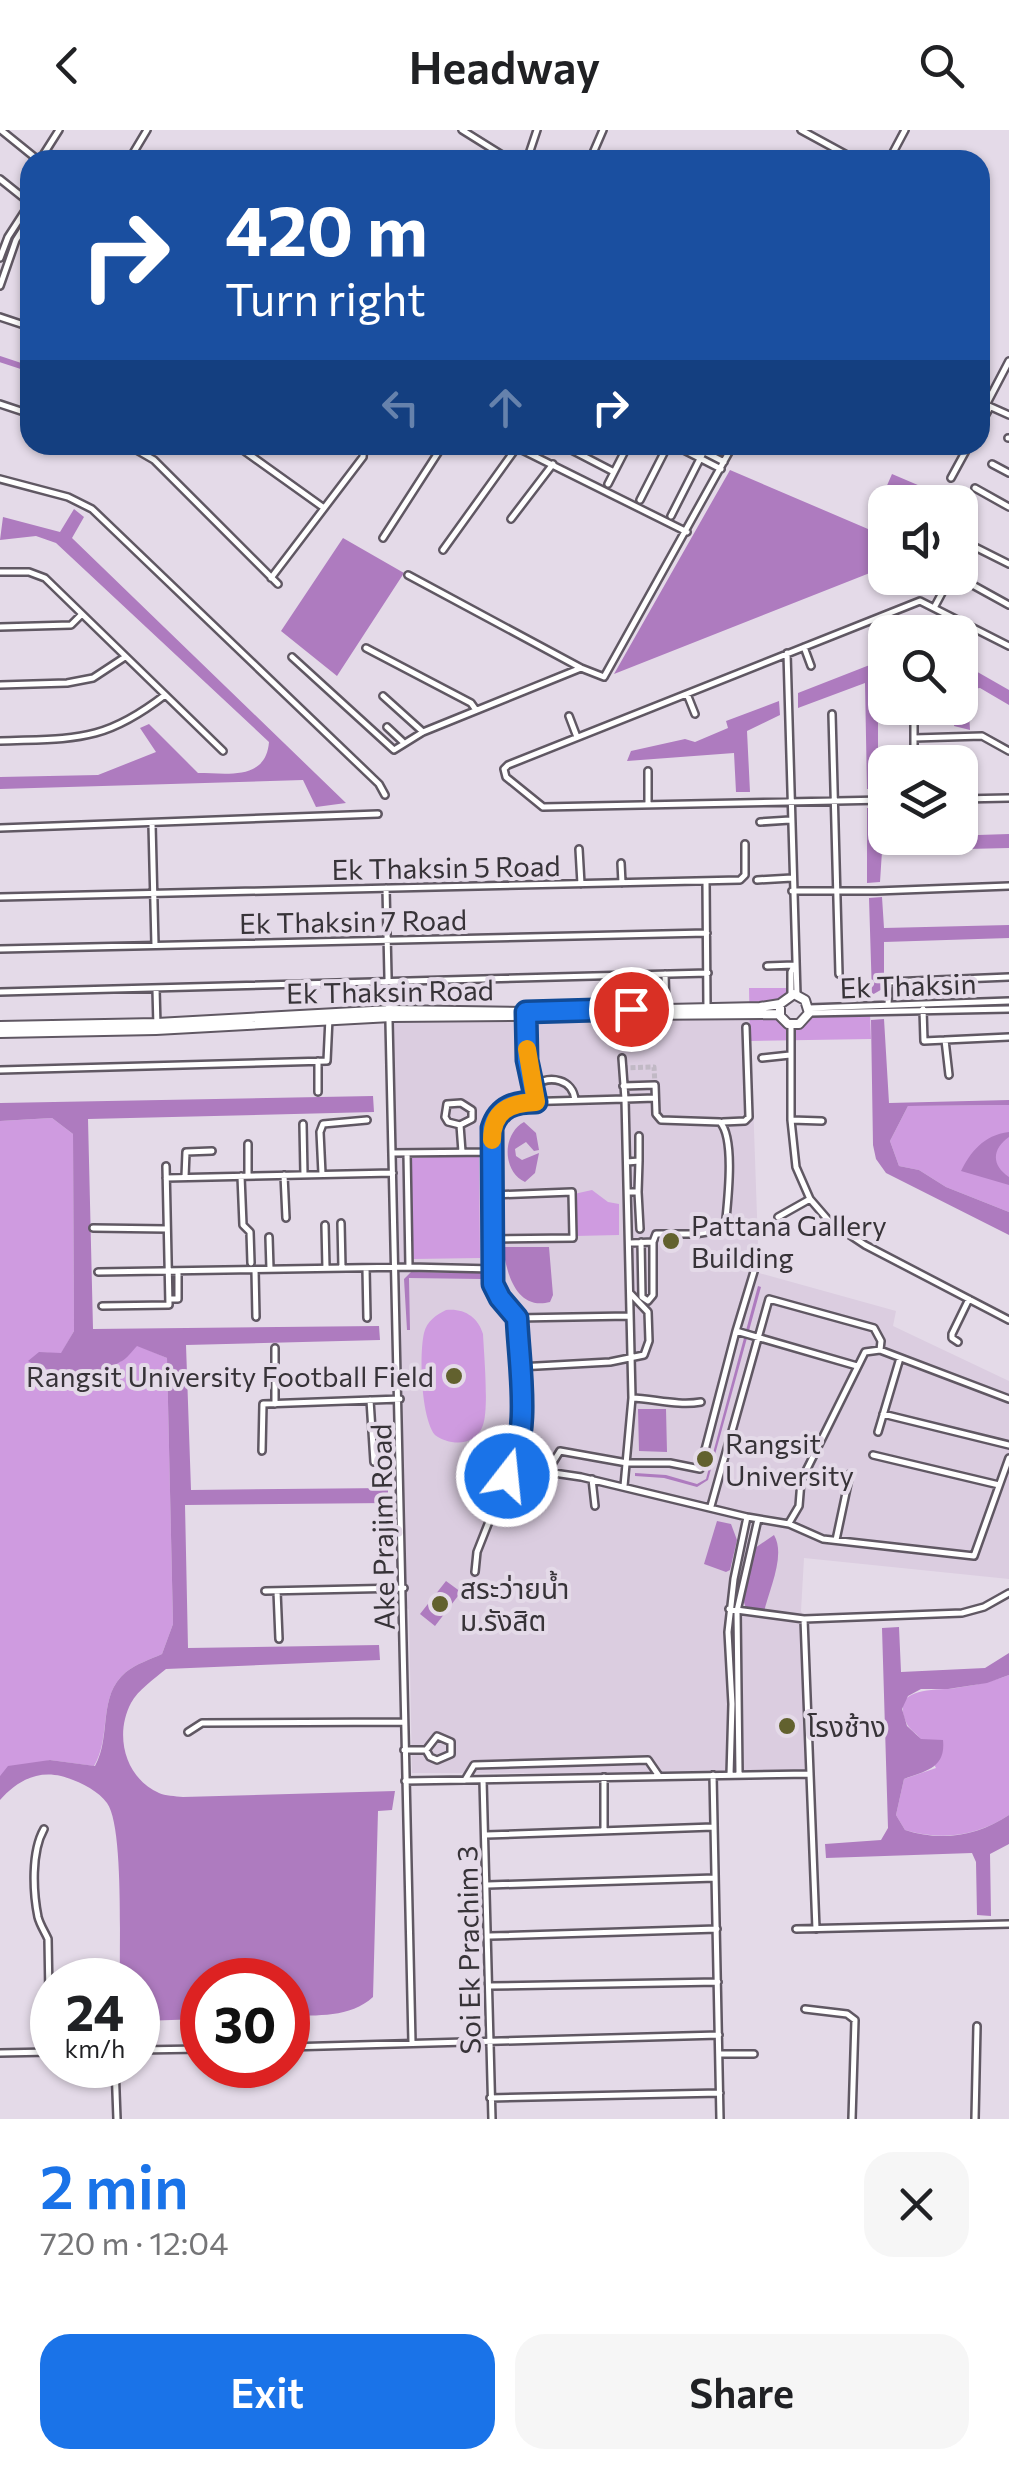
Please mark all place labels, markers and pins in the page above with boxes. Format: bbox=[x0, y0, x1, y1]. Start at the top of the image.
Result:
pin bbox=[589, 967, 674, 1052]
place label: Pattana Gallery Building bbox=[691, 1208, 887, 1274]
marker: Pattana Gallery Building bbox=[660, 1230, 682, 1252]
place label: Rangsit University Football Field bbox=[26, 1359, 434, 1393]
marker: Rangsit University Football Field bbox=[443, 1365, 465, 1387]
place label: Rangsit University bbox=[725, 1426, 854, 1492]
marker: Rangsit University bbox=[694, 1448, 716, 1470]
place label: สระว่ายน้ำ ม.รังสิต bbox=[460, 1570, 569, 1637]
marker: สระว่ายน้ำ ม.รังสิต bbox=[429, 1593, 451, 1615]
place label: โรงช้าง bbox=[807, 1709, 886, 1743]
marker: โรงช้าง bbox=[776, 1715, 798, 1737]

